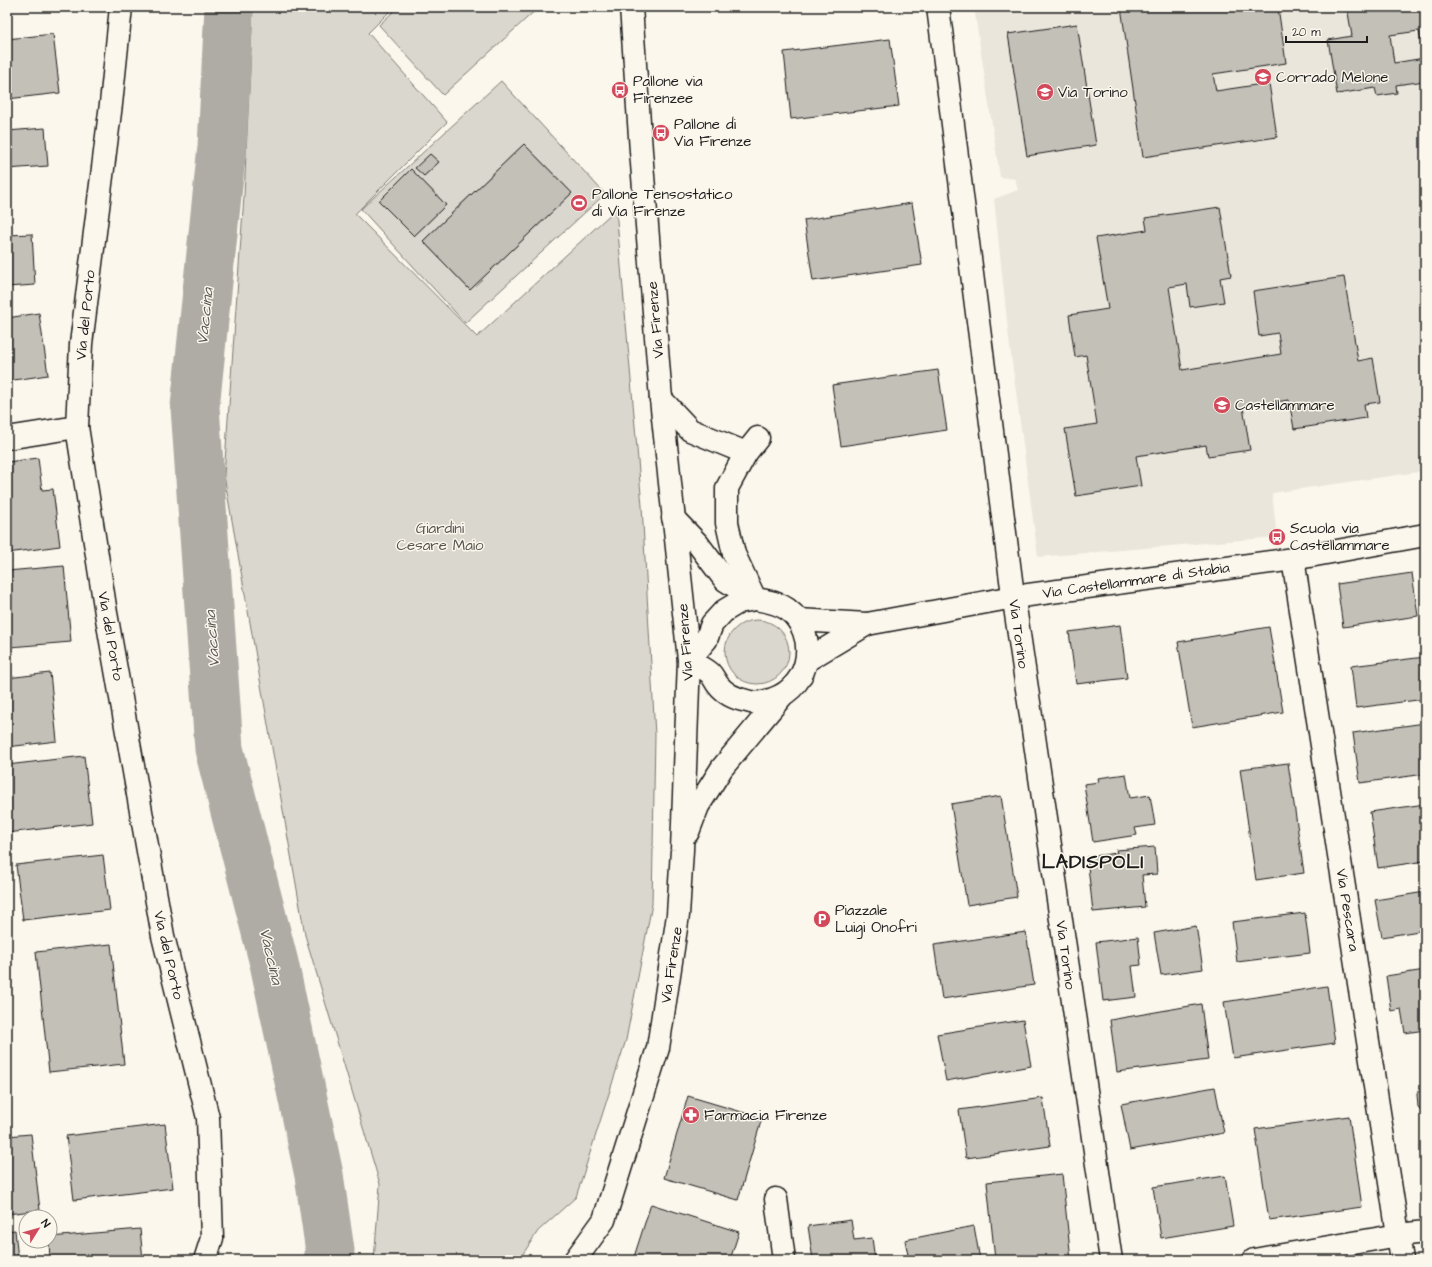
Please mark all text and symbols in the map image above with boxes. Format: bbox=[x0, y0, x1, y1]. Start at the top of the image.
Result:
scale bar bbox=[1286, 18, 1367, 44]
text: 20 m bbox=[1292, 24, 1321, 41]
school or university icon: Corrado Melone bbox=[1253, 67, 1273, 87]
place label: Corrado Melone bbox=[1276, 67, 1388, 88]
place label: Pallone via Firenzee bbox=[633, 71, 703, 109]
bus stop icon: Pallone via Firenzee bbox=[610, 80, 630, 100]
school or university icon: Via Torino bbox=[1035, 82, 1055, 102]
place label: Via Torino bbox=[1058, 82, 1128, 103]
place label: Pallone di Via Firenze bbox=[674, 114, 751, 152]
bus stop icon: Pallone di Via Firenze bbox=[651, 123, 671, 143]
place label: Pallone Tensostatico di Via Firenze bbox=[592, 184, 733, 222]
sports icon: Pallone Tensostatico di Via Firenze bbox=[569, 193, 589, 213]
street label: Via del Porto bbox=[70, 269, 101, 361]
street label: Via Firenze bbox=[642, 280, 669, 359]
water label: Vaccina bbox=[191, 286, 219, 346]
school or university icon: Castellammare bbox=[1212, 395, 1232, 415]
place label: Castellammare bbox=[1235, 395, 1335, 416]
park label: Giardini Cesare Maio bbox=[396, 518, 484, 556]
place label: Scuola via Castellammare bbox=[1290, 518, 1390, 556]
bus stop icon: Scuola via Castellammare bbox=[1267, 527, 1287, 547]
street label: Via Castellammare di Stabia bbox=[1041, 557, 1231, 604]
street label: Via del Porto bbox=[92, 590, 129, 683]
street label: Via Torino bbox=[1003, 598, 1034, 671]
street label: Via Firenze bbox=[672, 603, 699, 681]
water label: Vaccina bbox=[199, 609, 225, 668]
district label: LADISPOLI bbox=[1042, 849, 1144, 876]
street label: Via Pescara bbox=[1331, 867, 1364, 953]
place label: Piazzale Luigi Onofri bbox=[835, 900, 917, 939]
street label: Via del Porto bbox=[148, 909, 189, 1002]
parking icon: Piazzale Luigi Onofri bbox=[812, 909, 832, 929]
street label: Via Torino bbox=[1050, 919, 1081, 992]
street label: Via Firenze bbox=[655, 925, 688, 1005]
water label: Vaccina bbox=[254, 926, 288, 987]
pharmacy icon: Farmacia Firenze bbox=[681, 1105, 701, 1125]
place label: Farmacia Firenze bbox=[704, 1105, 827, 1126]
north arrow bbox=[18, 1209, 58, 1249]
text: N bbox=[38, 1216, 54, 1231]

